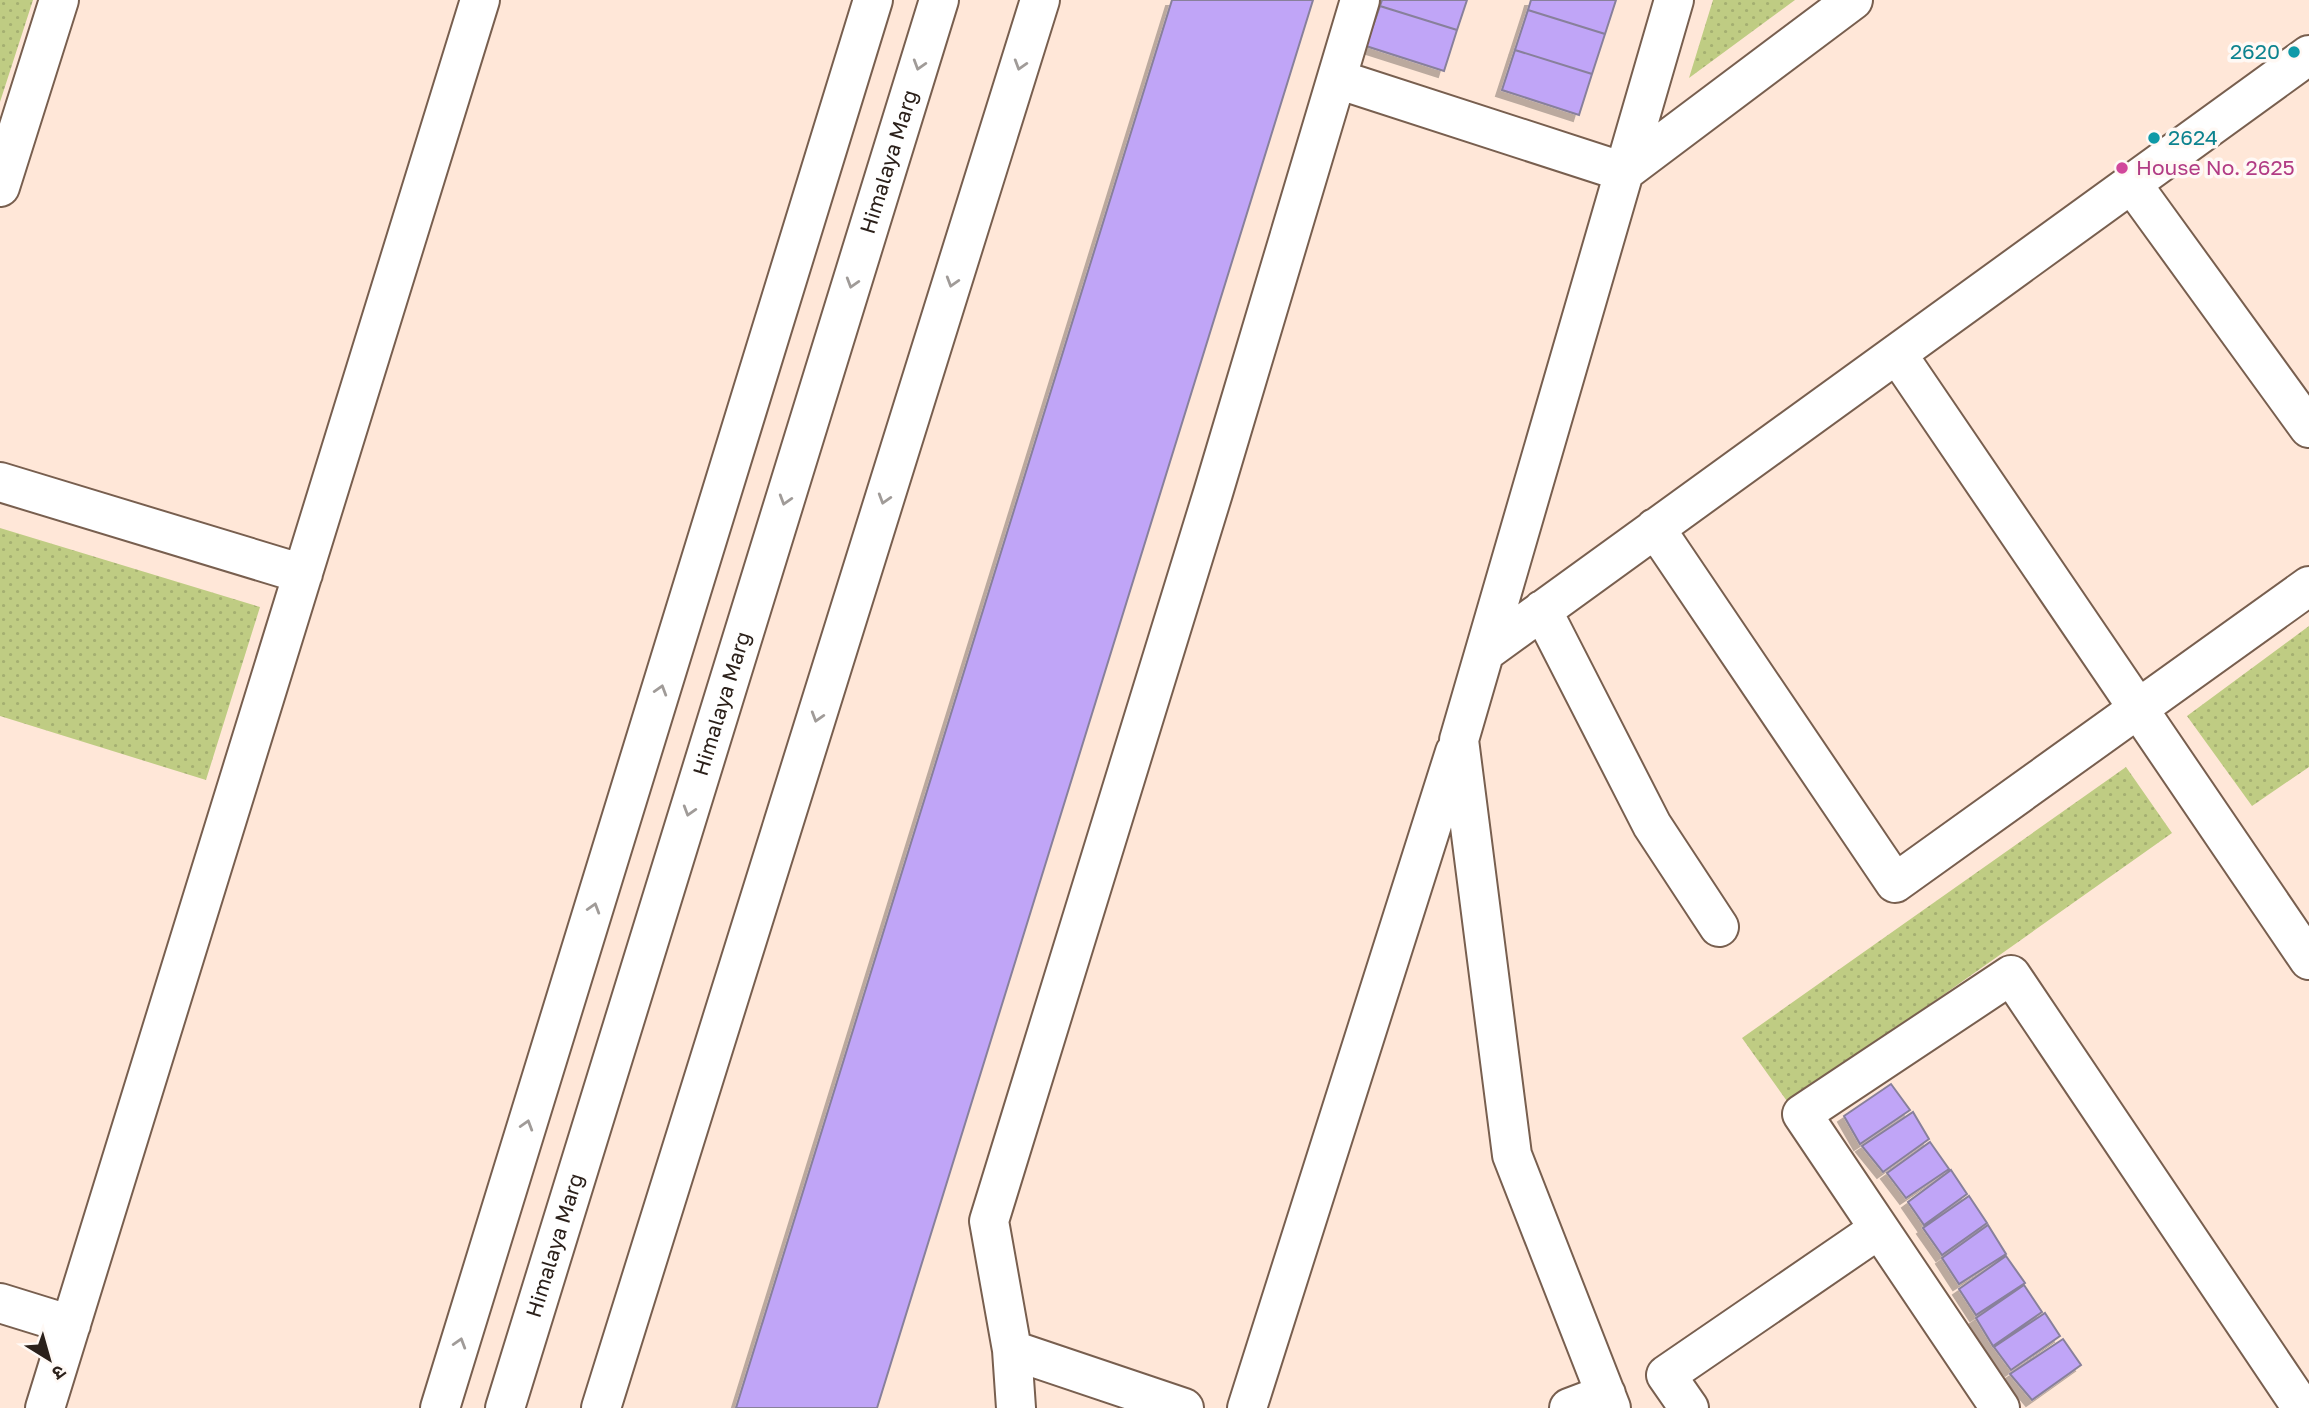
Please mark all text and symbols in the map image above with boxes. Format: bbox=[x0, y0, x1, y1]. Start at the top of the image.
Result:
place label: 2620 bbox=[2230, 38, 2280, 64]
marker: 2620 bbox=[2286, 44, 2302, 60]
one-way arrow bbox=[1014, 58, 1028, 71]
one-way arrow bbox=[912, 59, 927, 71]
street label: Himalaya Marg bbox=[854, 86, 923, 237]
place label: 2624 bbox=[2168, 124, 2218, 150]
marker: 2624 bbox=[2146, 130, 2162, 146]
place label: House No. 2625 bbox=[2136, 154, 2295, 180]
marker: House No. 2625 bbox=[2114, 160, 2130, 176]
one-way arrow bbox=[845, 276, 860, 288]
one-way arrow bbox=[946, 276, 961, 288]
one-way arrow bbox=[878, 493, 893, 505]
one-way arrow bbox=[778, 494, 793, 506]
street label: Himalaya Marg bbox=[687, 628, 756, 779]
one-way arrow bbox=[652, 685, 667, 697]
one-way arrow bbox=[810, 710, 825, 722]
one-way arrow bbox=[682, 805, 697, 817]
one-way arrow bbox=[586, 902, 600, 915]
one-way arrow bbox=[519, 1120, 534, 1132]
street label: Himalaya Marg bbox=[520, 1170, 589, 1320]
north arrow bbox=[14, 1324, 84, 1394]
one-way arrow bbox=[452, 1337, 467, 1349]
text: उ bbox=[47, 1360, 71, 1386]

